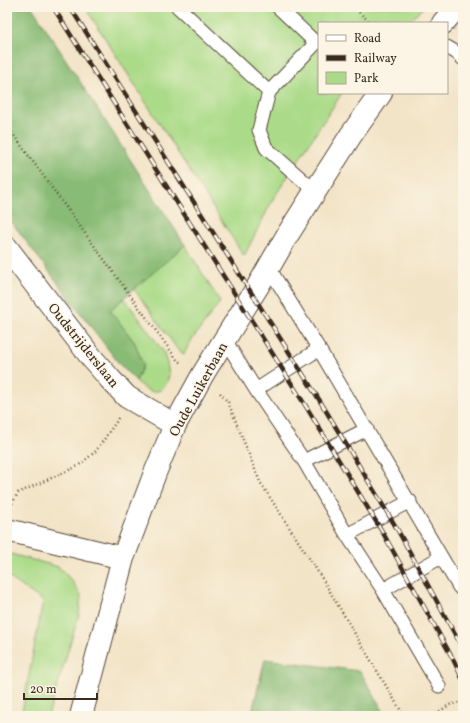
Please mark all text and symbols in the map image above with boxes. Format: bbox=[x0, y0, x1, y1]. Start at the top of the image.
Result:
legend bbox=[318, 22, 448, 94]
text: Road bbox=[354, 31, 381, 47]
text: Railway bbox=[354, 51, 397, 67]
text: Park bbox=[354, 71, 379, 87]
street label: Oudstrijderslaan bbox=[43, 300, 123, 392]
street label: Oude Luikerbaan bbox=[165, 339, 233, 440]
scale bar bbox=[24, 675, 97, 701]
text: 20 m bbox=[30, 682, 57, 698]

